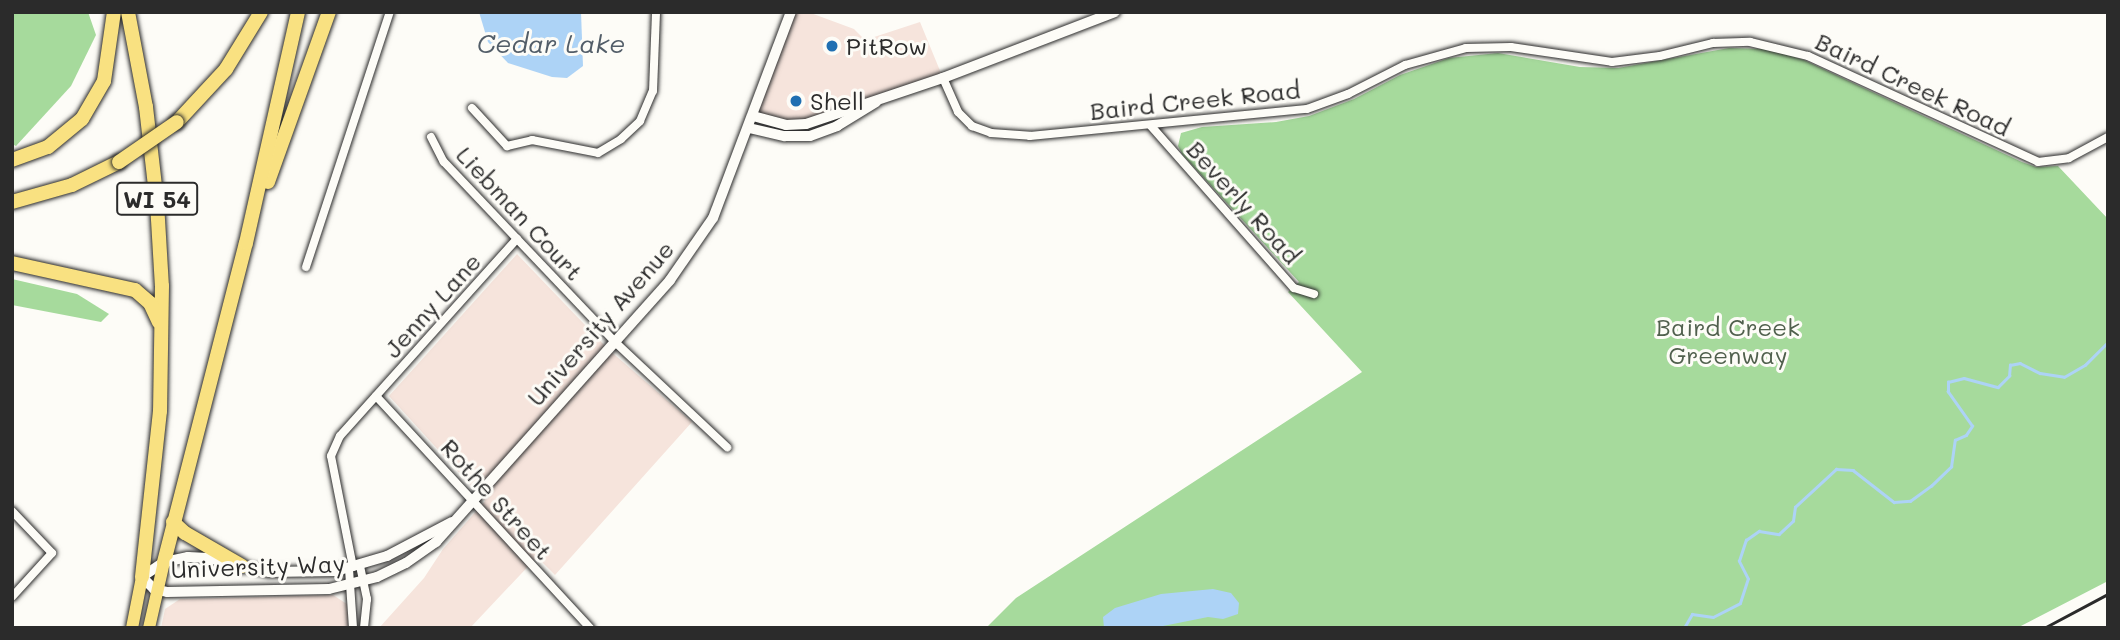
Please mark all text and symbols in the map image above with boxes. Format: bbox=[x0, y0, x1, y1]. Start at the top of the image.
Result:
street label: Baird Creek Road bbox=[1811, 26, 2015, 142]
water label: Cedar Lake bbox=[477, 28, 625, 60]
place label: PitRow bbox=[846, 32, 927, 60]
marker: PitRow bbox=[824, 38, 840, 54]
street label: Baird Creek Road bbox=[1088, 75, 1302, 125]
place label: Shell bbox=[810, 87, 864, 115]
marker: Shell bbox=[788, 93, 804, 109]
street label: Beverly Road bbox=[1181, 135, 1307, 269]
street label: Liebman Court bbox=[451, 140, 589, 286]
road number: WI 54 bbox=[115, 180, 199, 218]
street label: University Avenue bbox=[521, 235, 679, 411]
street label: Jenny Lane bbox=[378, 247, 486, 363]
park label: Baird Creek Greenway bbox=[1656, 313, 1800, 369]
street label: Rothe Street bbox=[435, 433, 559, 565]
street label: University Way bbox=[170, 549, 346, 583]

